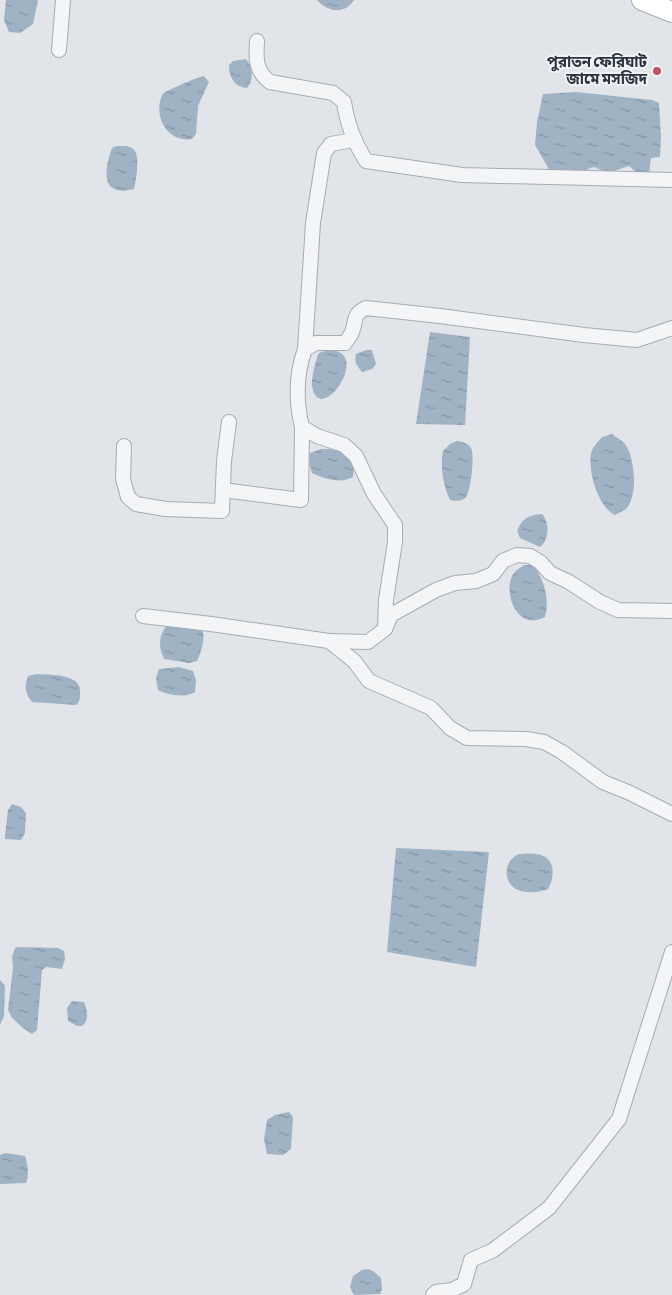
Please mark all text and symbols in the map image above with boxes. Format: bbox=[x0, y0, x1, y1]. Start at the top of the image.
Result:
place label: পুরাতন ফেরিঘাট জামে মসজিদ bbox=[547, 53, 648, 87]
marker: পুরাতন ফেরিঘাট জামে মসজিদ bbox=[651, 65, 663, 77]

